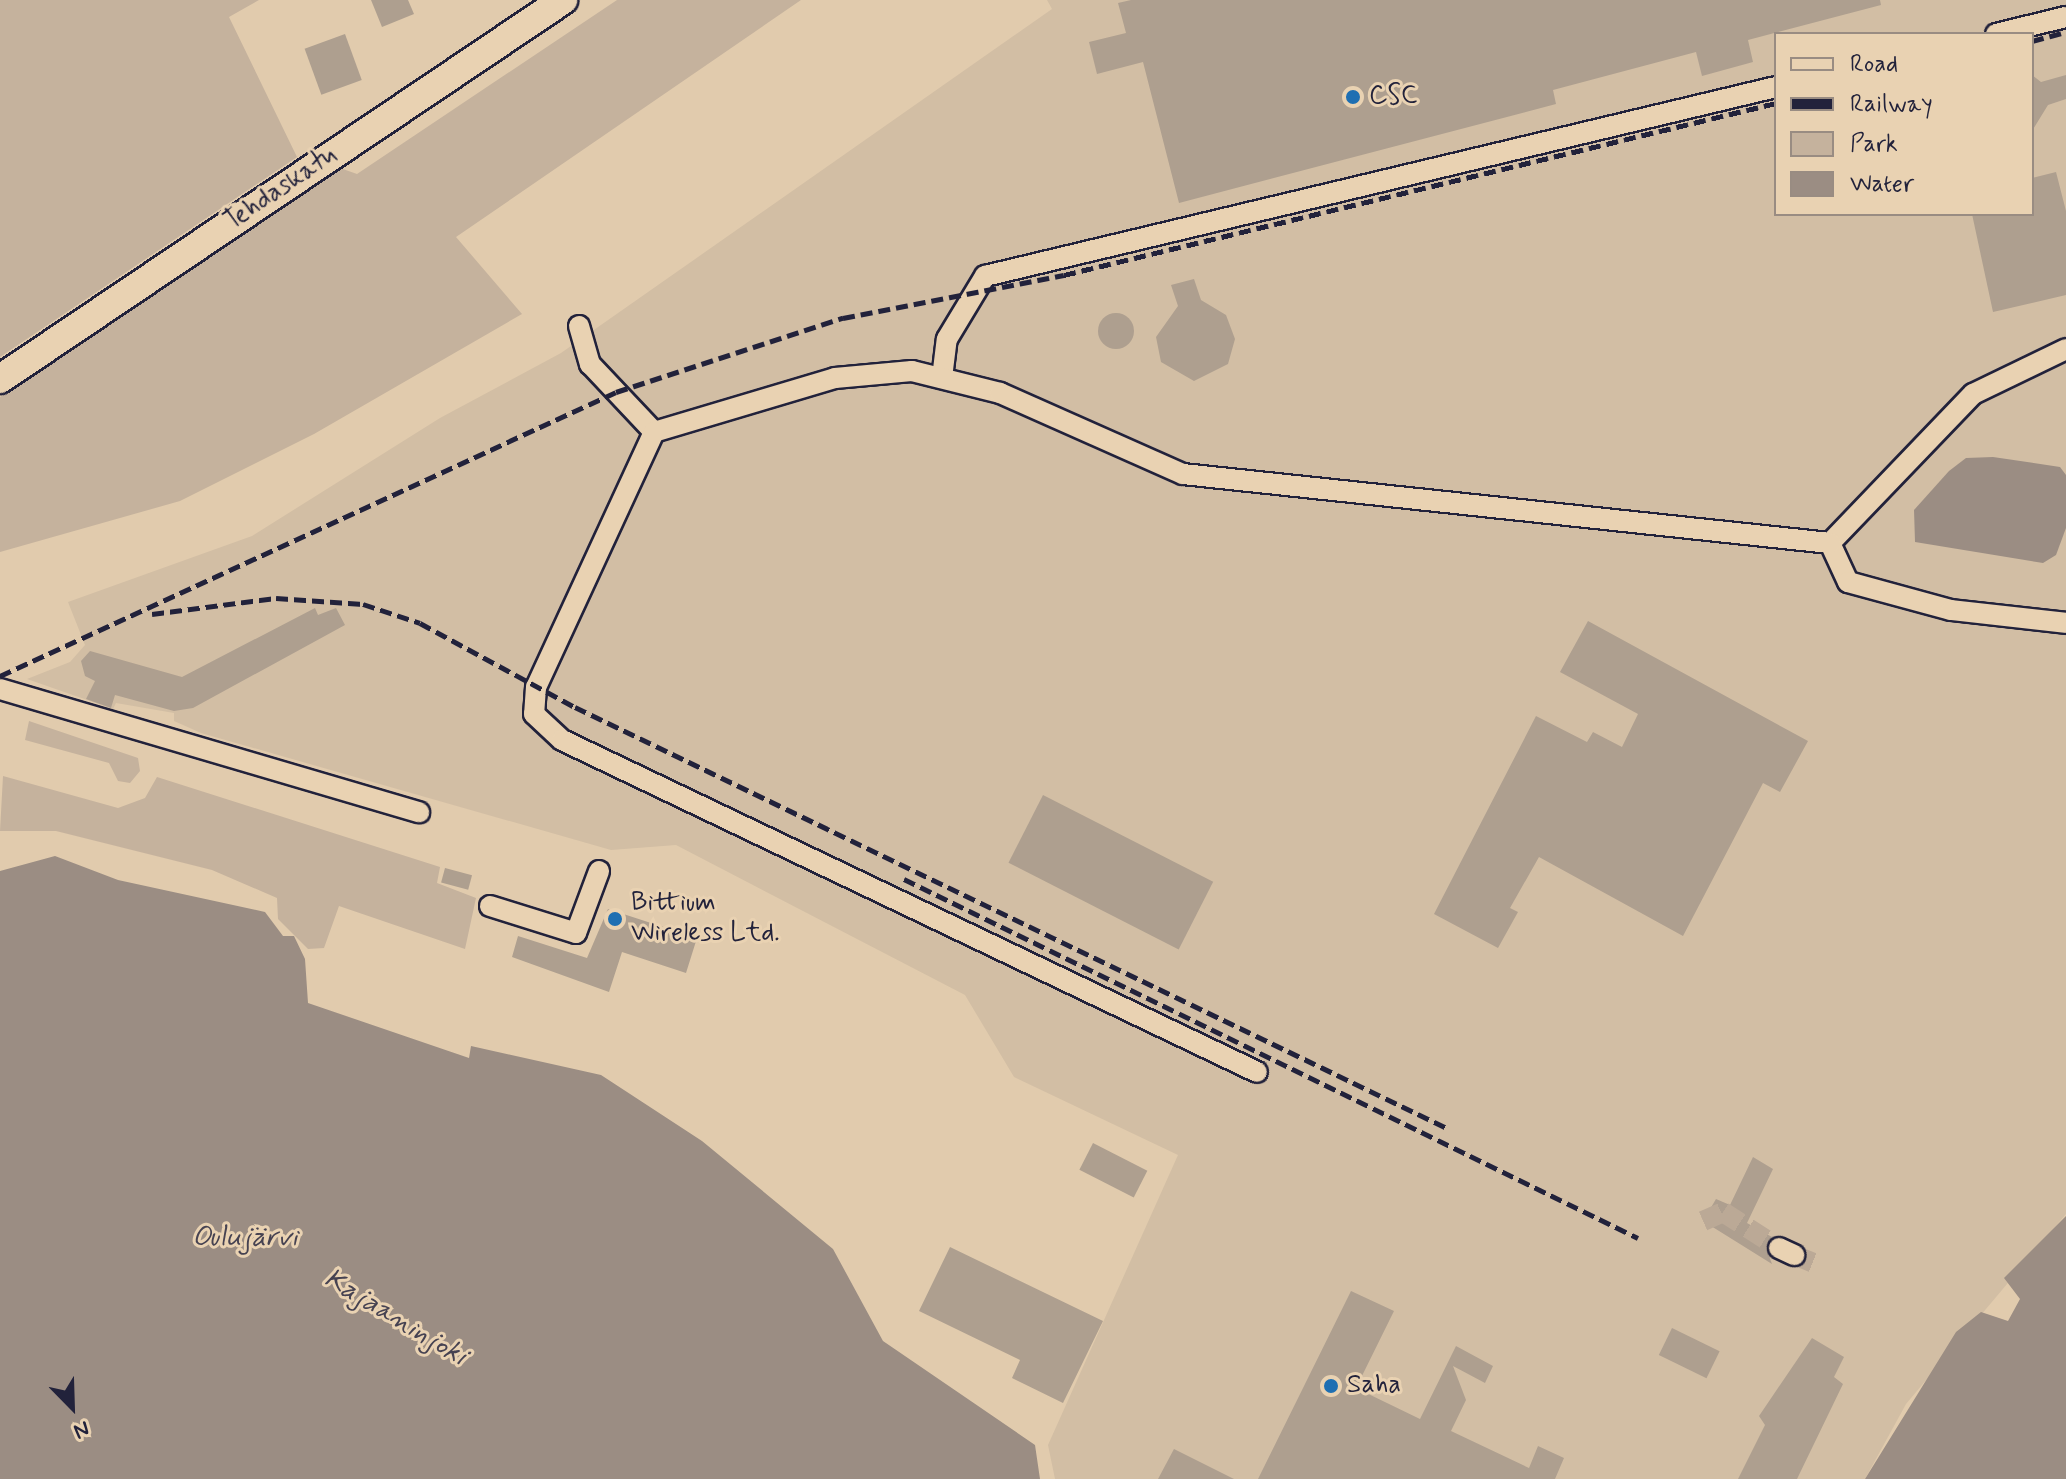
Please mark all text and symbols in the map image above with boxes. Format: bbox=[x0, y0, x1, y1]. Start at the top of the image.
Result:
legend bbox=[1774, 32, 2034, 216]
text: Road bbox=[1850, 49, 1898, 80]
place label: CSC bbox=[1369, 81, 1417, 113]
marker: CSC bbox=[1344, 88, 1362, 106]
text: Railway bbox=[1850, 89, 1933, 120]
text: Park bbox=[1850, 129, 1898, 160]
street label: Tehdaskatu bbox=[219, 140, 343, 238]
text: Water bbox=[1850, 169, 1914, 200]
place label: Bittium Wireless Ltd. bbox=[631, 888, 775, 950]
marker: Bittium Wireless Ltd. bbox=[606, 910, 624, 928]
water label: Oulujärvi bbox=[192, 1221, 298, 1255]
water label: Kajaaninjoki bbox=[318, 1262, 472, 1374]
north arrow bbox=[32, 1367, 112, 1447]
place label: Saha bbox=[1347, 1370, 1401, 1402]
marker: Saha bbox=[1322, 1377, 1340, 1395]
text: N bbox=[69, 1413, 94, 1445]

